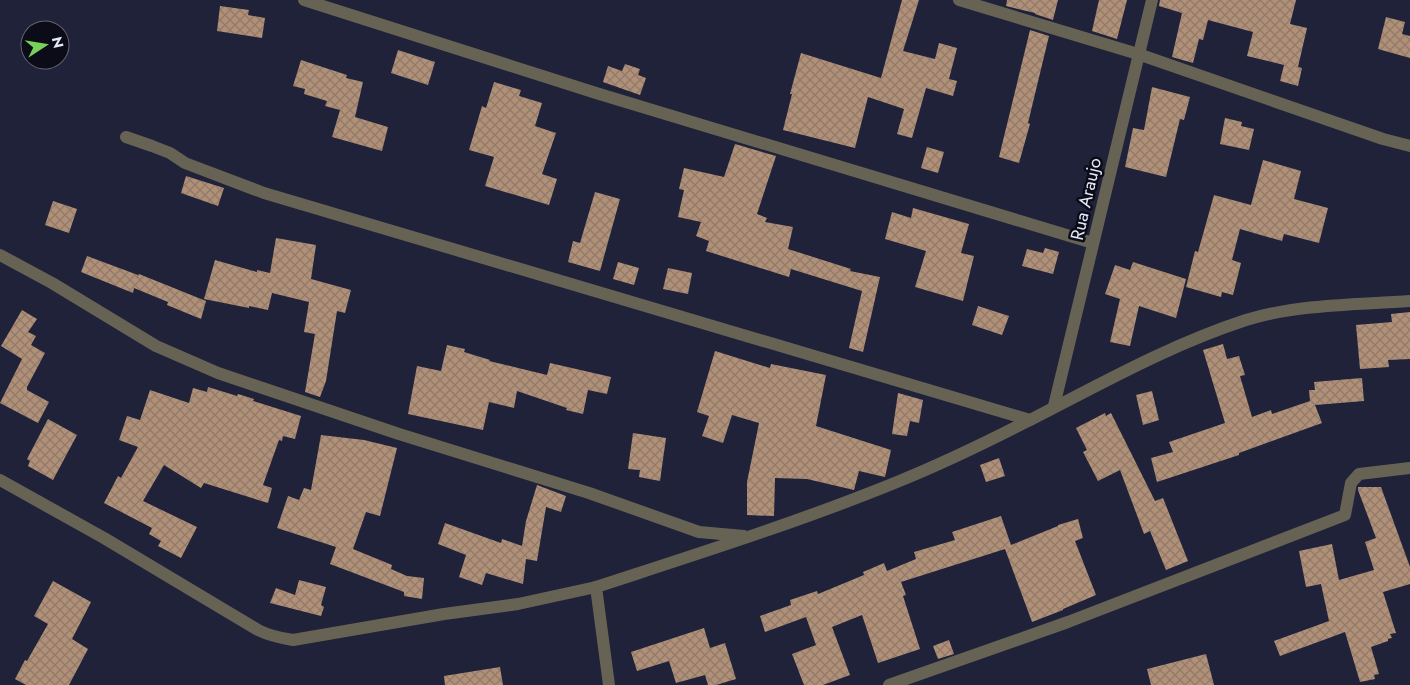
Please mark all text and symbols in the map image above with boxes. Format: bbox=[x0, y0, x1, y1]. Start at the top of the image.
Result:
north arrow bbox=[20, 20, 70, 70]
text: N bbox=[47, 35, 69, 50]
street label: Rua Araujo bbox=[1064, 155, 1108, 243]

